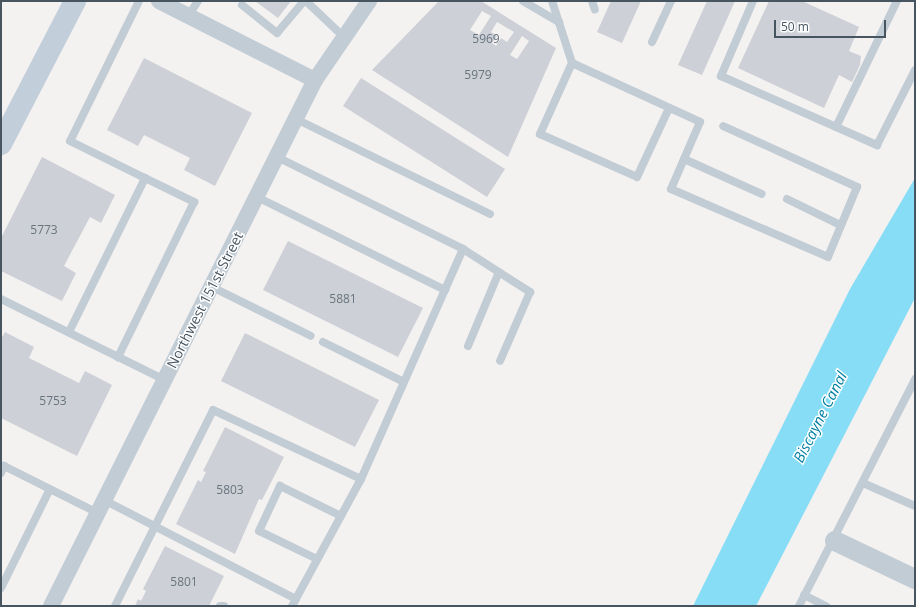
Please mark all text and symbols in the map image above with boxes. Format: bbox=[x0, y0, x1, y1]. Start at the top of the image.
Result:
scale bar bbox=[776, 12, 888, 38]
text: 50 m bbox=[781, 18, 809, 35]
house number: 5969 bbox=[472, 32, 500, 46]
house number: 5979 bbox=[464, 68, 492, 82]
house number: 5773 bbox=[30, 223, 58, 237]
street label: Northwest 151st Street bbox=[163, 229, 247, 371]
house number: 5881 bbox=[329, 292, 357, 306]
water label: Biscayne Canal bbox=[789, 369, 851, 465]
house number: 5753 bbox=[39, 394, 67, 408]
house number: 5803 bbox=[216, 483, 244, 497]
house number: 5801 bbox=[170, 575, 198, 589]

